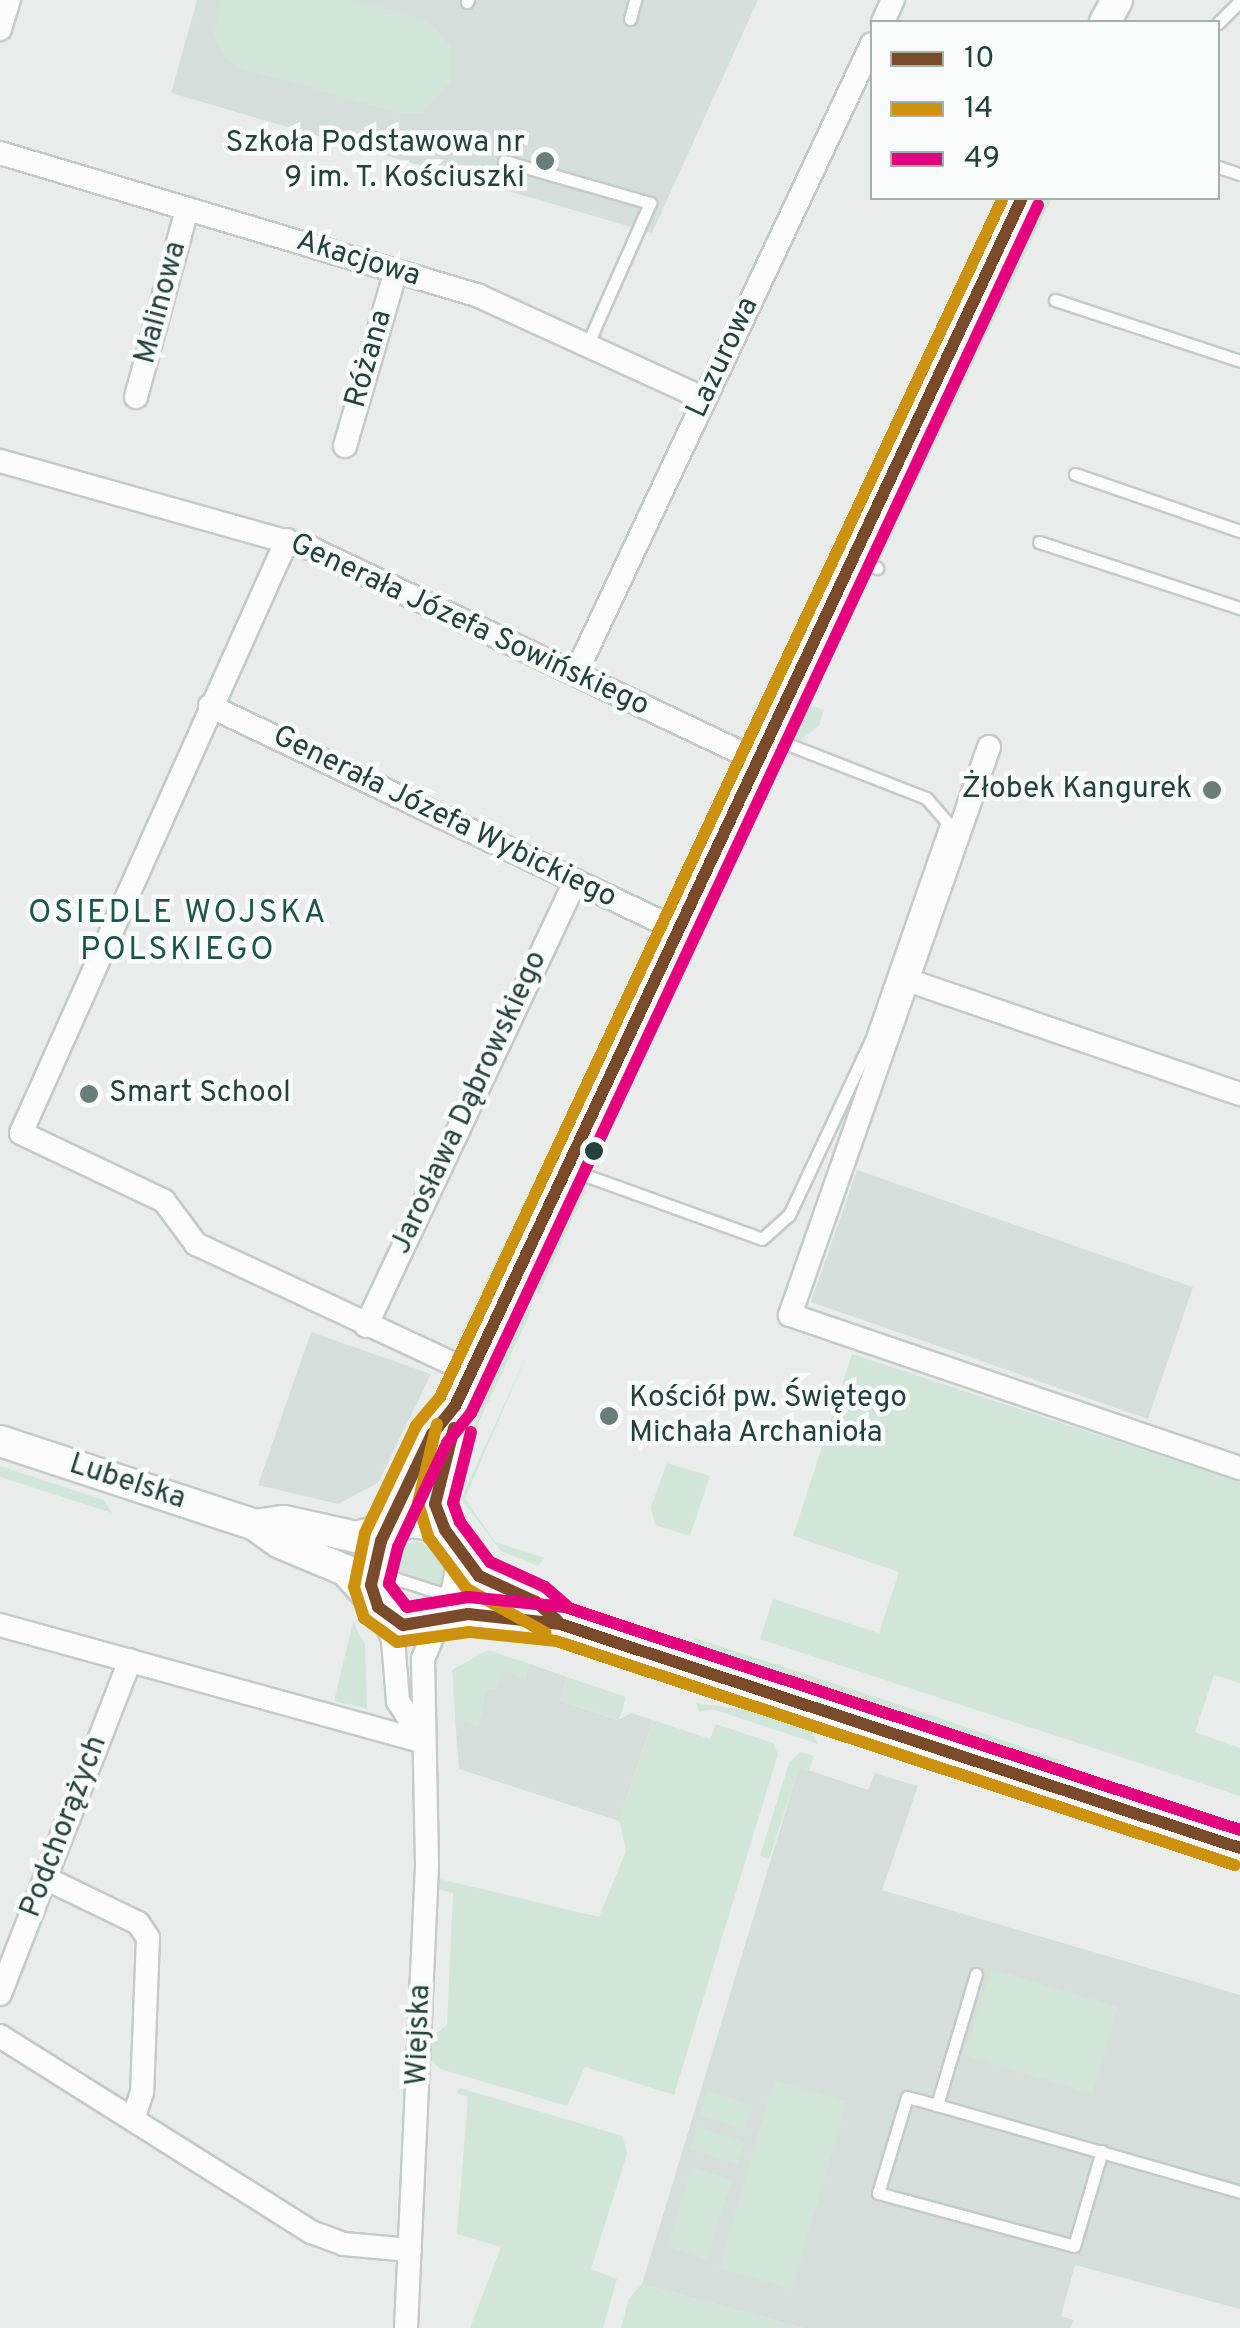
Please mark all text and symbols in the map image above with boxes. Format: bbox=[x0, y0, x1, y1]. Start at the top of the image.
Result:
legend bbox=[870, 20, 1220, 200]
text: 10 bbox=[964, 41, 994, 78]
text: 14 bbox=[964, 91, 993, 128]
place label: Szkoła Podstawowa nr 9 im. T. Kościuszki bbox=[226, 126, 525, 196]
text: 49 bbox=[964, 141, 1000, 178]
marker: Szkoła Podstawowa nr 9 im. T. Kościuszki bbox=[534, 150, 556, 172]
street label: Akacjowa bbox=[292, 224, 424, 296]
street label: Malinowa bbox=[128, 238, 196, 368]
street label: Lazurowa bbox=[680, 292, 768, 424]
street label: Różana bbox=[339, 306, 401, 412]
street label: Generała Józefa Sowińskiego bbox=[284, 527, 654, 725]
street label: Generała Józefa Wybickiego bbox=[266, 719, 622, 917]
place label: Żłobek Kangurek bbox=[962, 772, 1192, 808]
marker: Żłobek Kangurek bbox=[1201, 779, 1223, 801]
district label: OSIEDLE WOJSKA POLSKIEGO bbox=[28, 896, 328, 971]
street label: Jarosława Dąbrowskiego bbox=[384, 946, 556, 1260]
place label: Smart School bbox=[109, 1076, 291, 1112]
marker: Smart School bbox=[78, 1083, 100, 1105]
unlabelled marker bbox=[584, 1141, 604, 1161]
place label: Kościół pw. Świętego Michała Archanioła bbox=[629, 1381, 907, 1452]
marker: Kościół pw. Świętego Michała Archanioła bbox=[598, 1405, 620, 1427]
street label: Lubelska bbox=[64, 1447, 190, 1519]
street label: Podchorążych bbox=[14, 1731, 116, 1923]
street label: Wiejska bbox=[400, 1984, 440, 2086]

